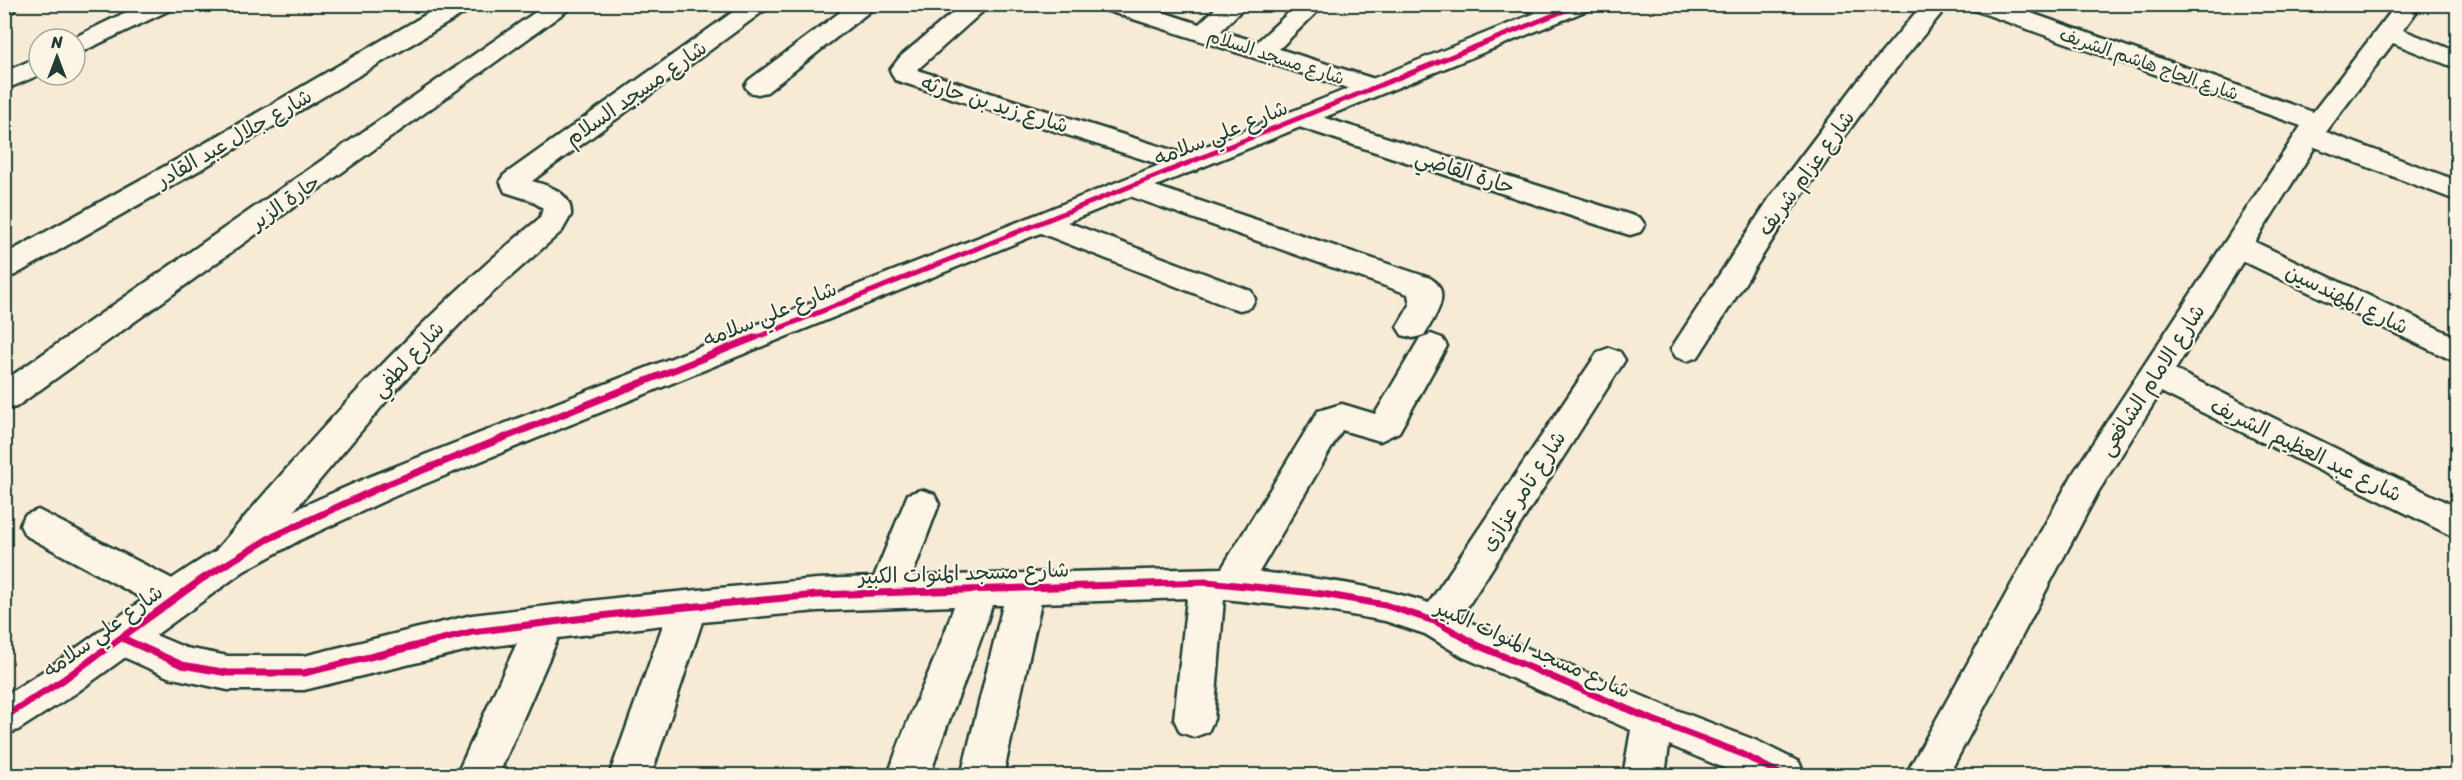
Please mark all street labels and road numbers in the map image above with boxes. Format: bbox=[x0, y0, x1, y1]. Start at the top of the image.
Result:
street label: شارع الحاج هاشم الشريف bbox=[2055, 18, 2243, 110]
street label: شارع مسجد السلام bbox=[1203, 20, 1349, 94]
street label: شارع مسجد السلام bbox=[557, 30, 715, 156]
street label: شارع زيد بن حارثه bbox=[917, 64, 1073, 144]
street label: شارع جلال عبد القادر bbox=[147, 78, 320, 199]
street label: شارع علي سلامه bbox=[1148, 89, 1294, 177]
street label: شارع عزام شريف bbox=[1747, 102, 1865, 244]
street label: حارة القاضي bbox=[1410, 138, 1520, 206]
street label: حارة الزير bbox=[240, 164, 329, 242]
street label: شارع المهندسين bbox=[2279, 253, 2415, 345]
street label: شارع علي سلامه bbox=[697, 270, 843, 358]
street label: شارع الامام الشافعى bbox=[2088, 296, 2216, 464]
street label: شارع لطفي bbox=[362, 311, 454, 407]
street label: شارع عبد العظيم الشريف bbox=[2203, 387, 2409, 513]
street label: شارع تامر عزازى bbox=[1470, 423, 1576, 559]
street label: شارع مسجد المنوات الكبير bbox=[856, 550, 1070, 596]
street label: شارع علي سلامه bbox=[34, 574, 172, 688]
street label: شارع مسجد المنوات الكبير bbox=[1427, 588, 1637, 709]

